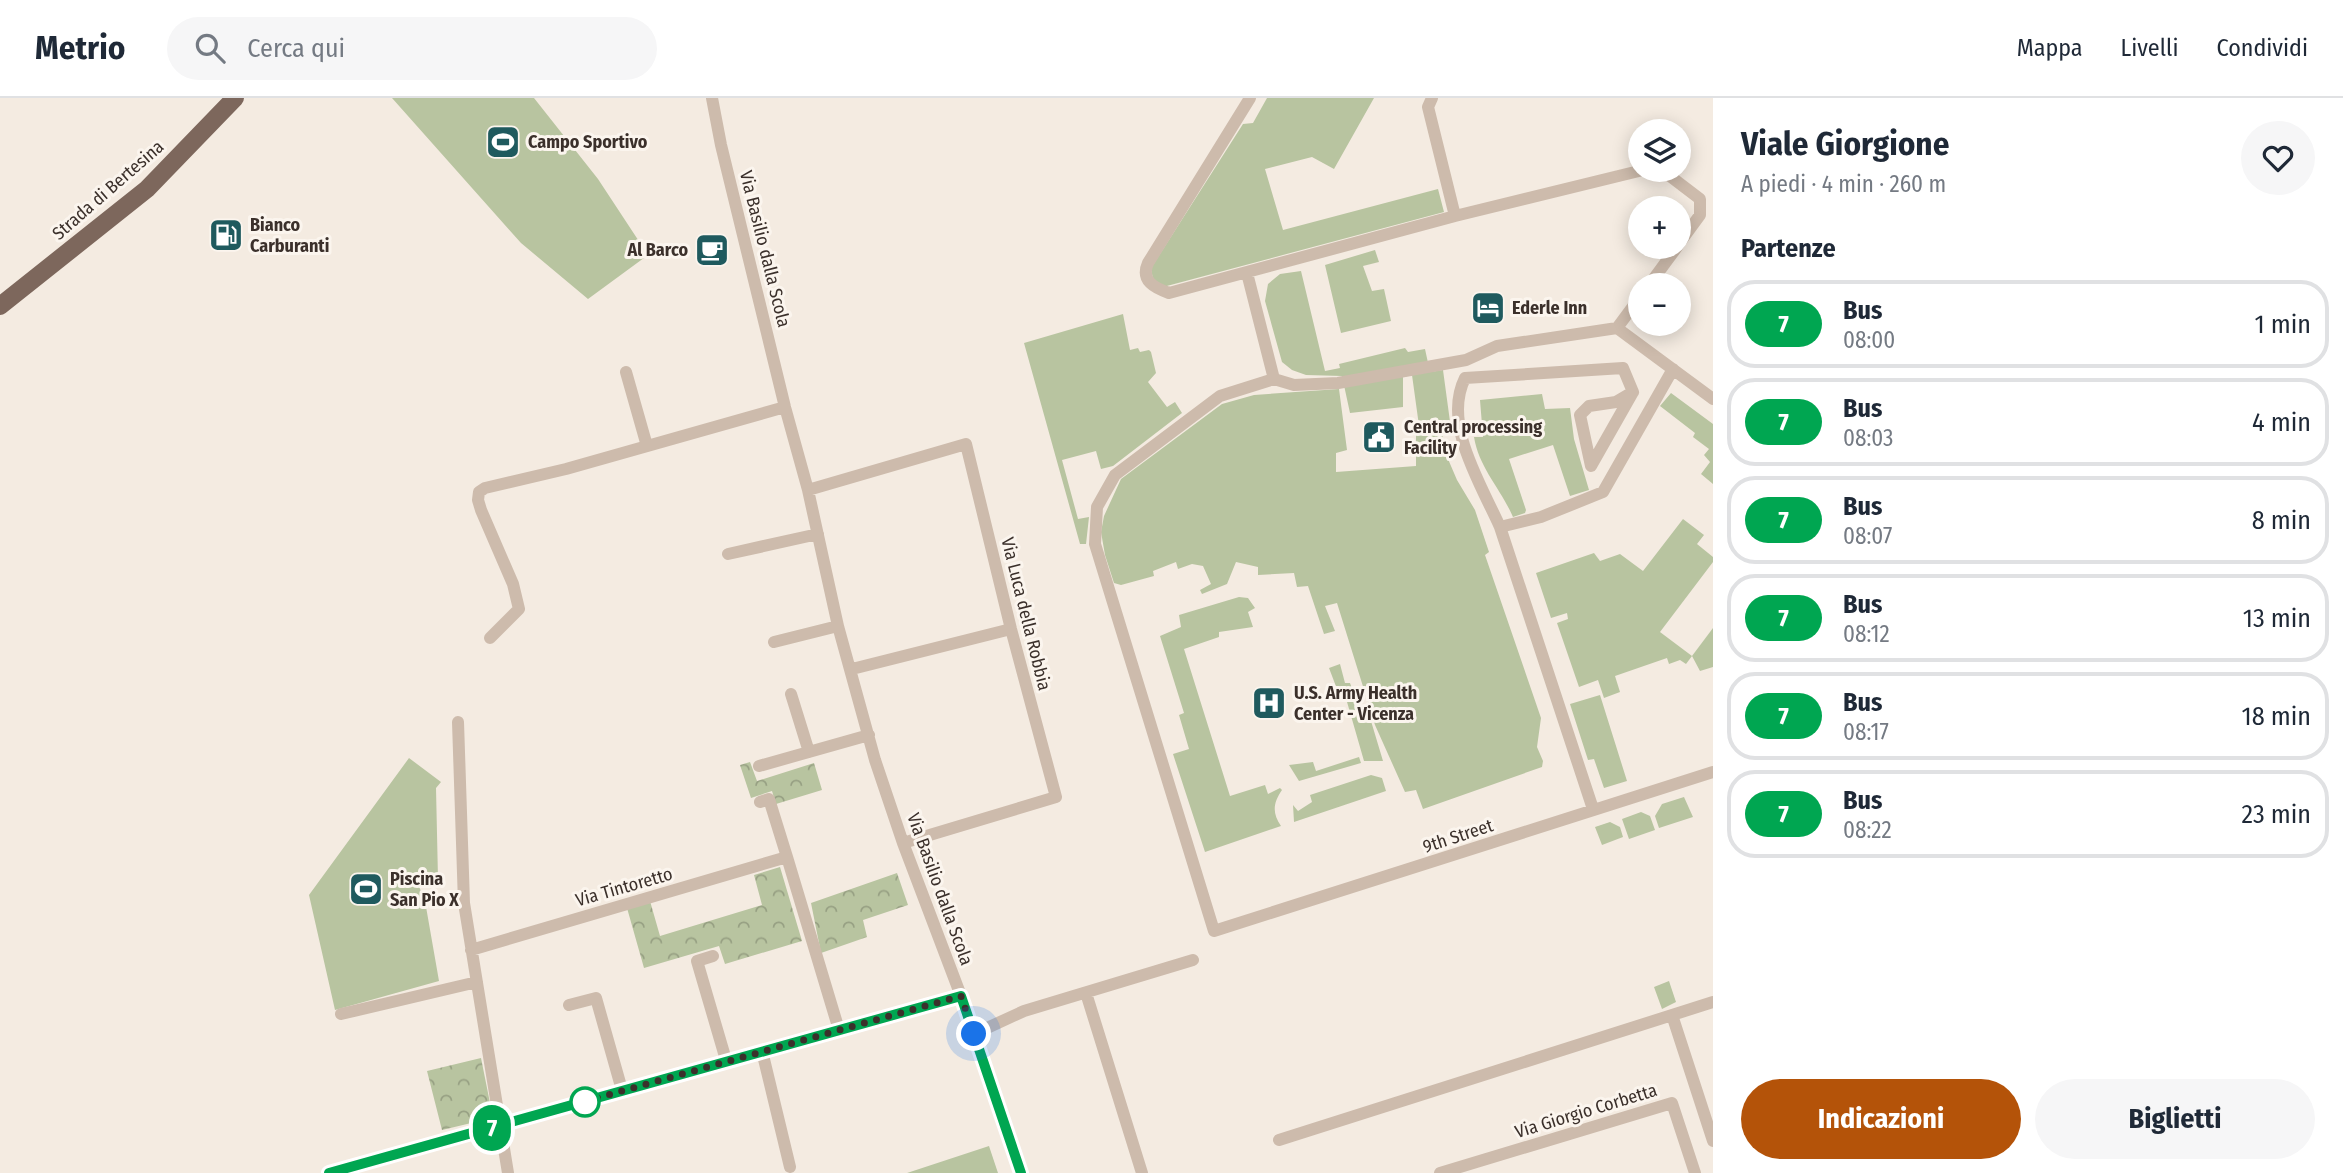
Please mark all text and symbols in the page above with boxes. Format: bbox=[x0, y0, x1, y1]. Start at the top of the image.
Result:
search box bbox=[167, 17, 657, 80]
text: Metrio bbox=[35, 28, 125, 68]
icon: search bbox=[191, 29, 229, 67]
text: Cerca qui bbox=[247, 33, 345, 64]
text: Mappa bbox=[2017, 34, 2083, 62]
text: Livelli bbox=[2121, 34, 2178, 62]
text: Condividi bbox=[2216, 34, 2308, 62]
map controls bbox=[1628, 119, 1691, 336]
button: layers bbox=[1628, 119, 1691, 182]
button: heart bbox=[2241, 121, 2315, 195]
sports icon: Campo Sportivo bbox=[484, 123, 522, 161]
text: Viale Giorgione bbox=[1741, 124, 1949, 164]
place label: Campo Sportivo bbox=[528, 131, 648, 153]
street label: Strada di Bertesina bbox=[48, 135, 168, 244]
street label: Via Basilio dalla Scola bbox=[735, 168, 795, 330]
text: A piedi · 4 min · 260 m bbox=[1741, 170, 1946, 198]
button: + bbox=[1628, 196, 1691, 259]
place label: Bianco Carburanti bbox=[250, 214, 329, 257]
fuel station icon: Bianco Carburanti bbox=[207, 216, 245, 254]
cafe icon: Al Barco bbox=[693, 231, 731, 269]
text: Partenze bbox=[1741, 233, 1836, 264]
place label: Al Barco bbox=[626, 239, 688, 261]
button: − bbox=[1628, 273, 1691, 336]
hotel icon: Ederle Inn bbox=[1469, 289, 1507, 327]
text: Bus bbox=[1843, 295, 1882, 326]
place label: Ederle Inn bbox=[1512, 297, 1587, 319]
text: 1 min bbox=[2255, 309, 2311, 340]
text: 7 bbox=[1778, 310, 1789, 338]
text: 08:00 bbox=[1843, 326, 1895, 354]
text: Bus bbox=[1843, 393, 1882, 424]
text: 4 min bbox=[2252, 407, 2311, 438]
text: 7 bbox=[1778, 408, 1789, 436]
place label: Central processing Facility bbox=[1404, 416, 1542, 459]
public building icon: Central processing Facility bbox=[1360, 418, 1398, 456]
text: 08:03 bbox=[1843, 424, 1894, 452]
text: Bus bbox=[1843, 491, 1882, 522]
text: 8 min bbox=[2252, 505, 2311, 536]
text: 7 bbox=[1778, 506, 1789, 534]
text: 08:07 bbox=[1843, 522, 1892, 550]
street label: Via Luca della Robbia bbox=[996, 535, 1056, 693]
text: Bus bbox=[1843, 589, 1882, 620]
text: 13 min bbox=[2243, 603, 2311, 634]
text: 7 bbox=[1778, 604, 1789, 632]
text: 08:12 bbox=[1843, 620, 1890, 648]
place label: U.S. Army Health Center - Vicenza bbox=[1294, 682, 1417, 725]
hospital icon: U.S. Army Health Center - Vicenza bbox=[1250, 684, 1288, 722]
text: Bus bbox=[1843, 687, 1882, 718]
text: 18 min bbox=[2242, 701, 2311, 732]
text: 7 bbox=[1778, 702, 1789, 730]
text: 08:17 bbox=[1843, 718, 1889, 746]
text: Bus bbox=[1843, 785, 1882, 816]
text: 23 min bbox=[2242, 799, 2311, 830]
text: 7 bbox=[1778, 800, 1789, 828]
street label: Via Basilio dalla Scola bbox=[902, 810, 978, 968]
street label: 9th Street bbox=[1420, 814, 1496, 858]
text: 08:22 bbox=[1843, 816, 1892, 844]
street label: Via Tintoretto bbox=[573, 863, 675, 911]
place label: Piscina San Pio X bbox=[390, 868, 459, 911]
sports icon: Piscina San Pio X bbox=[347, 870, 385, 908]
your location bbox=[956, 1016, 991, 1051]
street label: Via Giorgio Corbetta bbox=[1512, 1079, 1660, 1143]
button: Indicazioni bbox=[1741, 1079, 2021, 1159]
button: Biglietti bbox=[2035, 1079, 2315, 1159]
unlabelled marker bbox=[570, 1087, 600, 1117]
line badge: 7 bbox=[469, 1105, 515, 1151]
text: 7 bbox=[487, 1114, 497, 1142]

